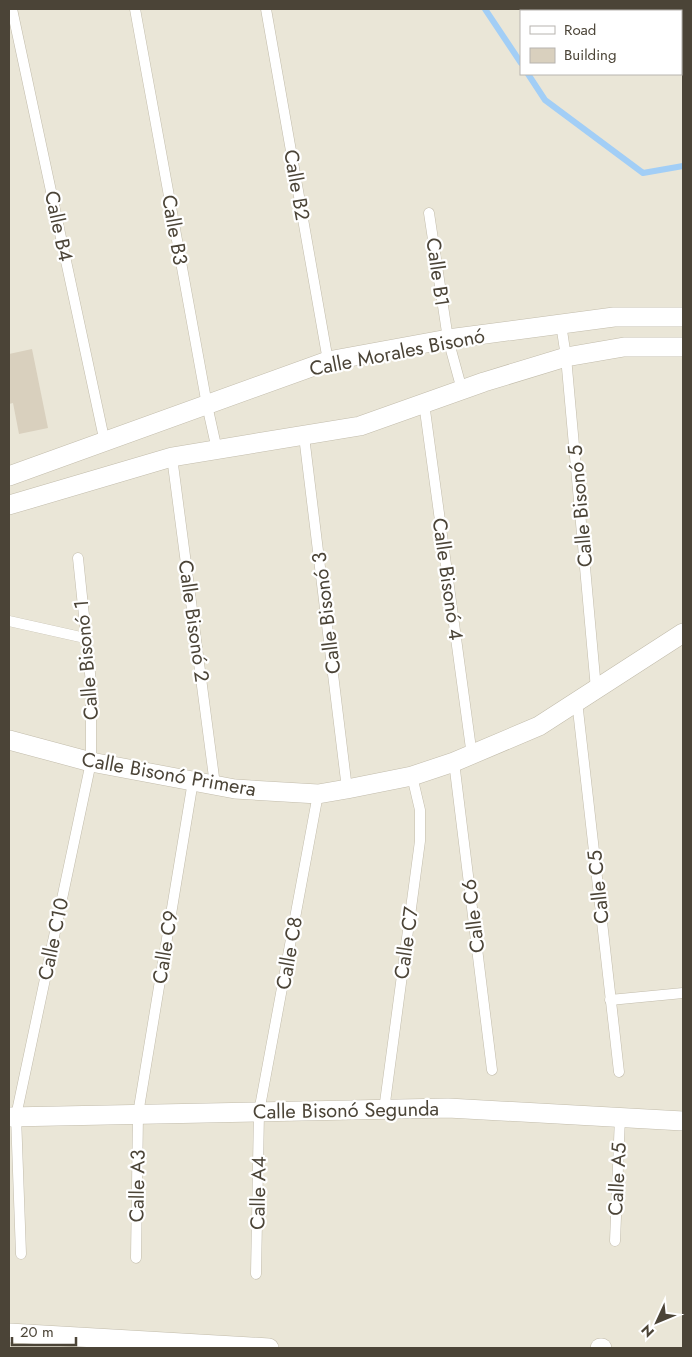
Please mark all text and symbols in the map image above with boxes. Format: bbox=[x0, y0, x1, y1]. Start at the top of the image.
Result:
legend bbox=[520, 10, 682, 75]
text: Road bbox=[564, 19, 596, 41]
text: Building bbox=[564, 44, 616, 66]
street label: Calle B2 bbox=[276, 147, 317, 223]
street label: Calle B4 bbox=[37, 188, 80, 264]
street label: Calle B3 bbox=[154, 193, 195, 268]
street label: Calle B1 bbox=[418, 236, 457, 308]
street label: Calle Morales Bisonó bbox=[307, 321, 487, 384]
street label: Calle Bisonó 5 bbox=[561, 443, 600, 568]
street label: Calle Bisonó 4 bbox=[425, 516, 470, 642]
street label: Calle Bisonó 3 bbox=[305, 550, 348, 675]
street label: Calle Bisonó 2 bbox=[171, 558, 216, 684]
street label: Calle Bisonó 1 bbox=[67, 599, 106, 721]
street label: Calle Bisonó Primera bbox=[79, 745, 258, 804]
street label: Calle C5 bbox=[580, 849, 617, 925]
street label: Calle C6 bbox=[455, 877, 492, 954]
street label: Calle C10 bbox=[31, 895, 76, 983]
street label: Calle C7 bbox=[387, 905, 426, 981]
street label: Calle C9 bbox=[145, 908, 186, 986]
street label: Calle C8 bbox=[269, 914, 310, 992]
street label: Calle Bisonó Segunda bbox=[253, 1094, 439, 1127]
street label: Calle A5 bbox=[601, 1142, 634, 1216]
street label: Calle A3 bbox=[122, 1149, 153, 1223]
street label: Calle A4 bbox=[243, 1156, 274, 1230]
north arrow bbox=[632, 1297, 682, 1347]
scale bar bbox=[12, 1314, 76, 1346]
text: N bbox=[637, 1320, 659, 1342]
text: 20 m bbox=[20, 1321, 54, 1343]

